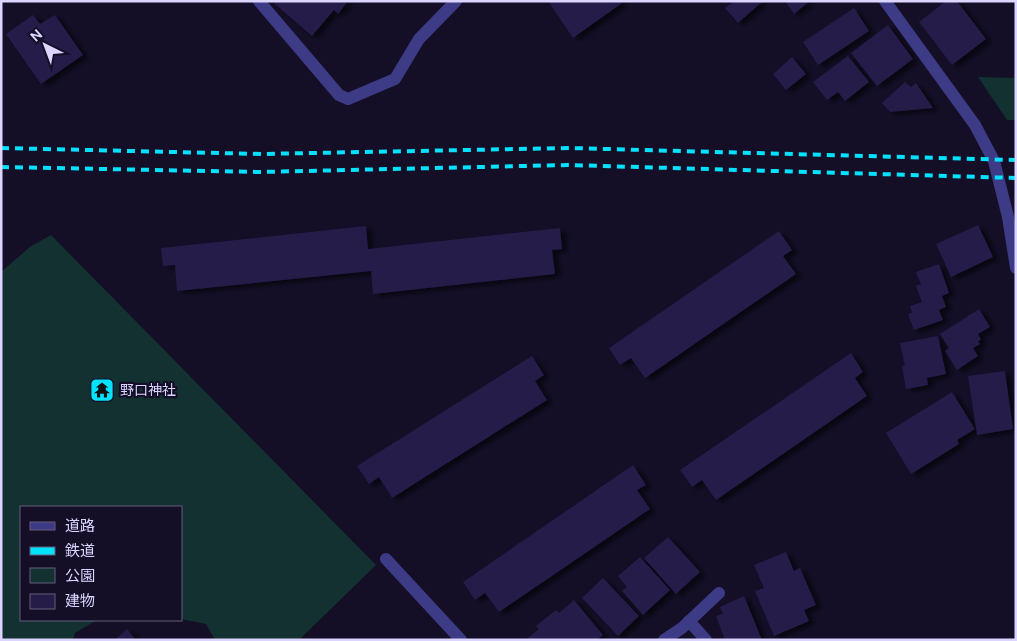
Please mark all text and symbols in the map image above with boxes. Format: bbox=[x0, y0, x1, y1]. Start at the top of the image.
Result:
north arrow bbox=[20, 20, 70, 70]
text: N bbox=[26, 25, 46, 45]
temple icon: 野口神社 bbox=[89, 377, 115, 403]
place label: 野口神社 bbox=[120, 381, 176, 399]
legend bbox=[20, 506, 182, 621]
text: 道路 bbox=[65, 516, 95, 536]
text: 鉄道 bbox=[65, 541, 95, 561]
text: 公園 bbox=[65, 566, 95, 586]
text: 建物 bbox=[65, 591, 95, 611]

